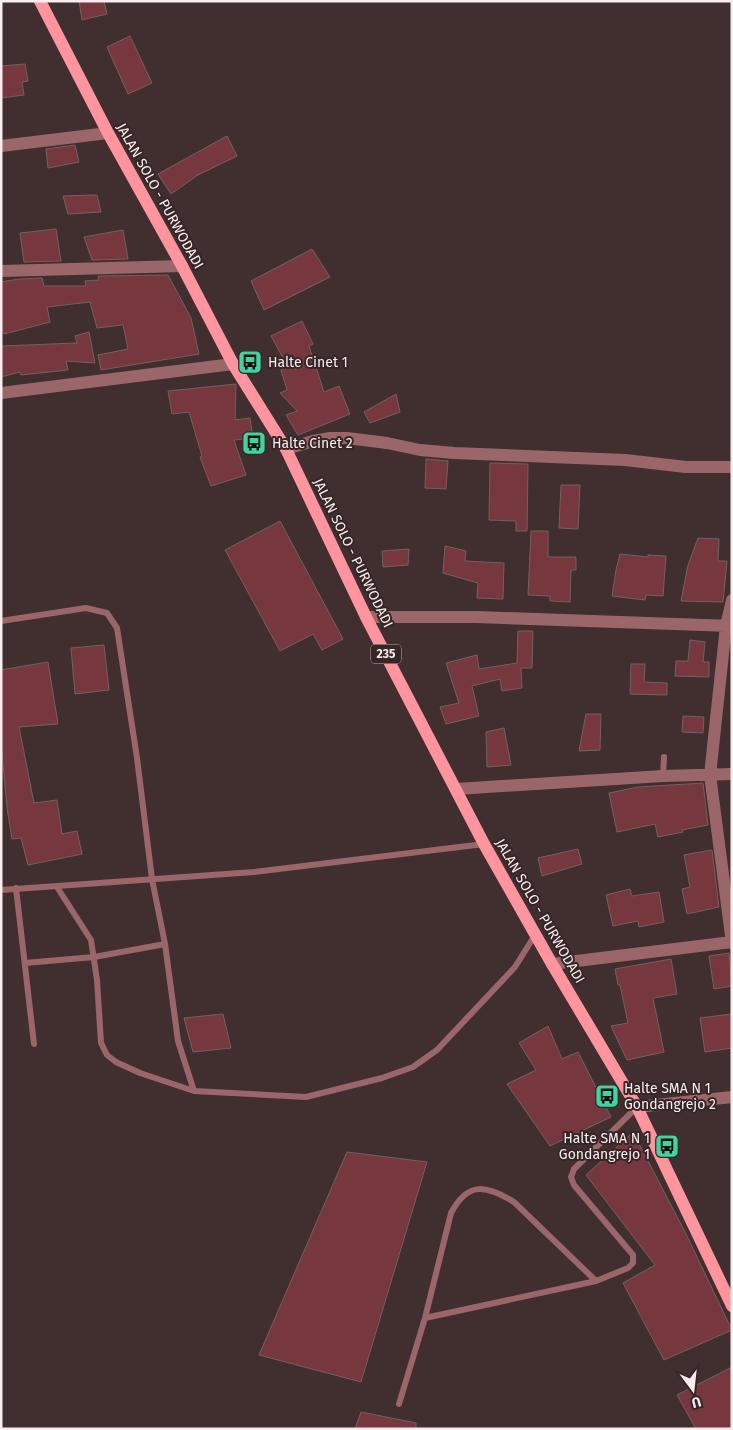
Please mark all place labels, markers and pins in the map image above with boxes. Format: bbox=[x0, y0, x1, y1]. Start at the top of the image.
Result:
bus stop icon: Halte Cinet 1 bbox=[237, 349, 263, 375]
place label: Halte Cinet 1 bbox=[268, 354, 348, 371]
bus stop icon: Halte Cinet 2 bbox=[241, 430, 267, 456]
place label: Halte Cinet 2 bbox=[272, 435, 353, 452]
place label: Halte SMA N 1 Gondangrejo 2 bbox=[624, 1080, 716, 1113]
bus stop icon: Halte SMA N 1 Gondangrejo 2 bbox=[594, 1083, 620, 1109]
place label: Halte SMA N 1 Gondangrejo 1 bbox=[559, 1130, 650, 1163]
bus stop icon: Halte SMA N 1 Gondangrejo 1 bbox=[654, 1133, 680, 1159]

